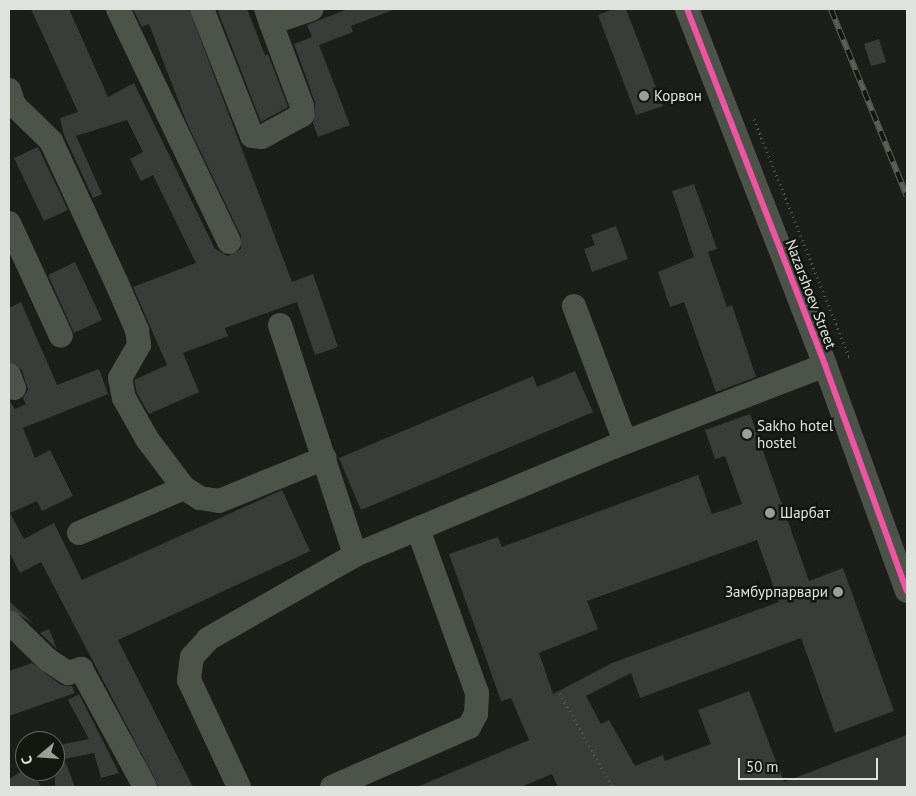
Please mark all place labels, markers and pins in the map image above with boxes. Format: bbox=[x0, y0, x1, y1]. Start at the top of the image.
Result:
place label: Корвон bbox=[654, 87, 702, 105]
marker: Корвон bbox=[638, 90, 650, 102]
place label: Sakho hotel hostel bbox=[757, 416, 833, 451]
marker: Sakho hotel hostel bbox=[741, 428, 753, 440]
place label: Шарбат bbox=[780, 504, 830, 522]
marker: Шарбат bbox=[764, 507, 776, 519]
place label: Замбурпарвари bbox=[725, 583, 828, 601]
marker: Замбурпарвари bbox=[832, 586, 844, 598]

